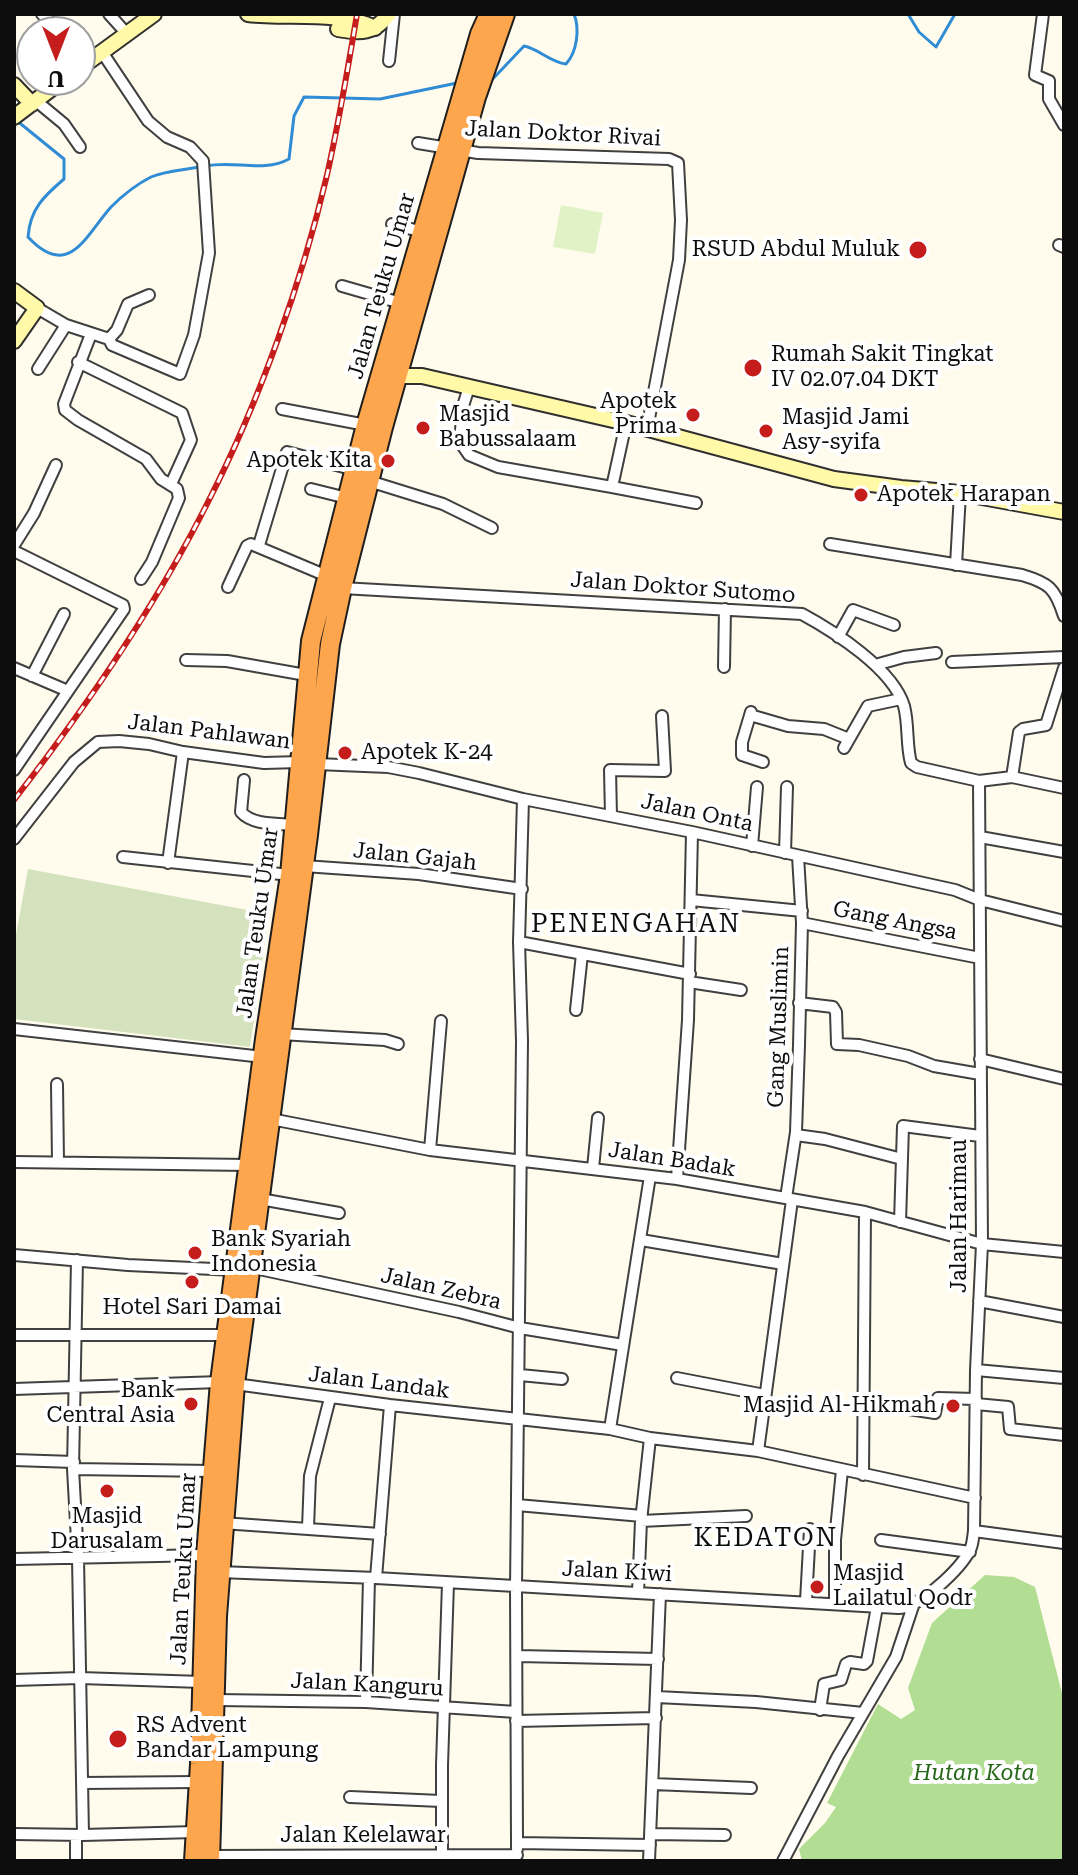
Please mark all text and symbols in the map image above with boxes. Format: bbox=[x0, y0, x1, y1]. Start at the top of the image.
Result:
north arrow bbox=[16, 16, 96, 96]
text: U bbox=[48, 66, 64, 91]
street label: Jalan Doktor Rivai bbox=[464, 116, 662, 152]
street label: Jalan Teuku Umar bbox=[343, 190, 421, 382]
place label: RSUD Abdul Muluk bbox=[692, 237, 900, 263]
marker: RSUD Abdul Muluk bbox=[907, 239, 929, 261]
place label: Rumah Sakit Tingkat IV 02.07.04 DKT bbox=[771, 342, 993, 394]
marker: Rumah Sakit Tingkat IV 02.07.04 DKT bbox=[742, 357, 764, 379]
place label: Apotek Prima bbox=[600, 389, 677, 440]
place label: Masjid Babussalaam bbox=[439, 402, 577, 454]
place label: Masjid Jami Asy-syifa bbox=[782, 405, 909, 456]
marker: Apotek Prima bbox=[684, 406, 702, 424]
marker: Masjid Babussalaam bbox=[414, 419, 432, 437]
marker: Masjid Jami Asy-syifa bbox=[757, 422, 775, 440]
place label: Apotek Kita bbox=[246, 448, 372, 474]
marker: Apotek Kita bbox=[379, 452, 397, 470]
place label: Apotek Harapan bbox=[877, 482, 1051, 508]
marker: Apotek Harapan bbox=[852, 486, 870, 504]
street label: Jalan Doktor Sutomo bbox=[570, 567, 796, 609]
street label: Jalan Pahlawan bbox=[126, 709, 292, 755]
place label: Apotek K-24 bbox=[361, 740, 493, 766]
marker: Apotek K-24 bbox=[336, 744, 354, 762]
street label: Jalan Onta bbox=[639, 788, 755, 838]
street label: Jalan Teuku Umar bbox=[232, 826, 284, 1020]
street label: Jalan Gajah bbox=[352, 837, 478, 877]
street label: Gang Angsa bbox=[831, 896, 959, 946]
district label: PENENGAHAN bbox=[531, 908, 741, 940]
street label: Gang Muslimin bbox=[763, 946, 795, 1108]
street label: Jalan Badak bbox=[606, 1137, 738, 1183]
street label: Jalan Harimau bbox=[947, 1139, 973, 1293]
place label: Bank Syariah Indonesia bbox=[211, 1227, 351, 1278]
marker: Bank Syariah Indonesia bbox=[186, 1244, 204, 1262]
street label: Jalan Zebra bbox=[378, 1262, 504, 1316]
marker: Hotel Sari Damai bbox=[183, 1273, 201, 1291]
place label: Hotel Sari Damai bbox=[102, 1295, 282, 1321]
street label: Jalan Landak bbox=[307, 1361, 451, 1405]
place label: Bank Central Asia bbox=[47, 1378, 175, 1430]
place label: Masjid Al-Hikmah bbox=[743, 1393, 937, 1419]
marker: Bank Central Asia bbox=[182, 1395, 200, 1413]
marker: Masjid Al-Hikmah bbox=[944, 1397, 962, 1415]
street label: Jalan Teuku Umar bbox=[166, 1472, 202, 1666]
marker: Masjid Darusalam bbox=[98, 1482, 116, 1500]
place label: Masjid Darusalam bbox=[51, 1504, 163, 1556]
district label: KEDATON bbox=[694, 1522, 838, 1554]
street label: Jalan Kiwi bbox=[561, 1556, 673, 1588]
place label: Masjid Lailatul Qodr bbox=[833, 1561, 973, 1612]
marker: Masjid Lailatul Qodr bbox=[808, 1578, 826, 1596]
street label: Jalan Kanguru bbox=[290, 1668, 444, 1702]
place label: RS Advent Bandar Lampung bbox=[136, 1713, 318, 1764]
marker: RS Advent Bandar Lampung bbox=[107, 1728, 129, 1750]
park label: Hutan Kota bbox=[913, 1761, 1035, 1787]
street label: Jalan Kelelawar bbox=[280, 1823, 446, 1849]

